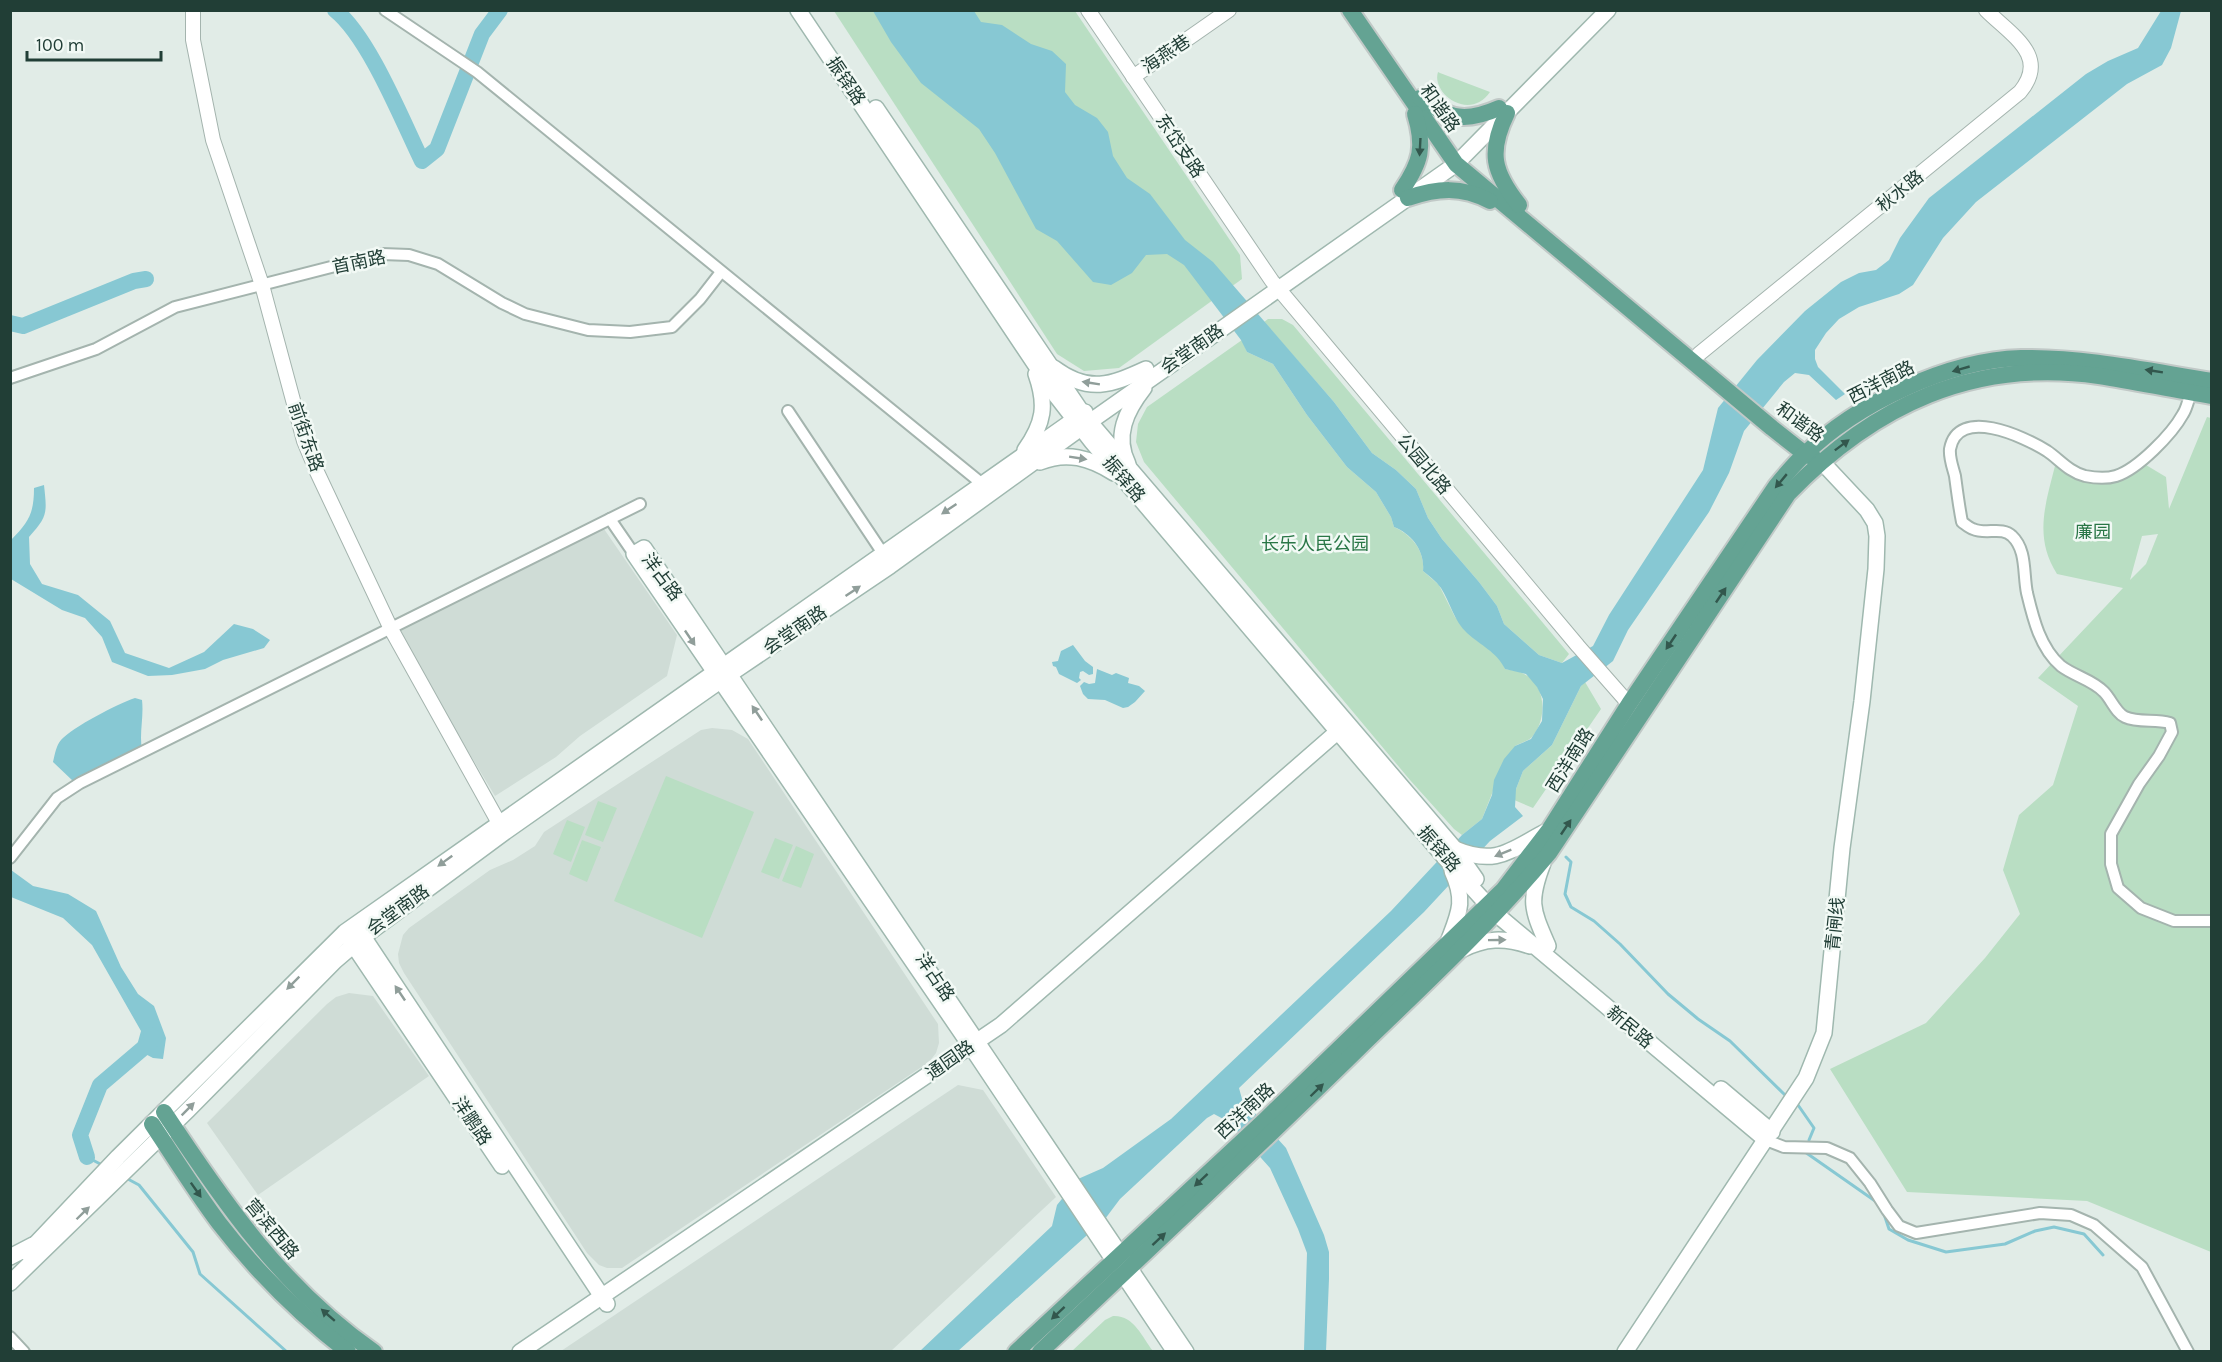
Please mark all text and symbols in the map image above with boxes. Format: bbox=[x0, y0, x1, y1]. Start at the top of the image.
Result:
scale bar bbox=[27, 24, 160, 62]
street label: 海燕巷 bbox=[1137, 30, 1195, 78]
text: 100 m bbox=[36, 34, 84, 56]
street label: 振铎路 bbox=[822, 52, 870, 110]
street label: 和谐路 bbox=[1416, 80, 1464, 136]
street label: 东岱支路 bbox=[1151, 110, 1209, 182]
one-way arrow bbox=[1415, 138, 1424, 157]
street label: 秋水路 bbox=[1872, 165, 1928, 217]
street label: 首南路 bbox=[330, 246, 388, 278]
street label: 会堂南路 bbox=[1156, 319, 1228, 379]
street label: 西洋南路 bbox=[1844, 356, 1918, 408]
one-way arrow bbox=[1952, 365, 1970, 374]
one-way arrow bbox=[2144, 367, 2163, 376]
one-way arrow bbox=[1081, 379, 1100, 388]
street label: 和谐路 bbox=[1772, 397, 1828, 447]
street label: 前街东路 bbox=[284, 399, 328, 475]
street label: 公园北路 bbox=[1392, 429, 1456, 499]
one-way arrow bbox=[1835, 439, 1850, 451]
street label: 振铎路 bbox=[1098, 451, 1150, 507]
one-way arrow bbox=[1069, 454, 1088, 463]
one-way arrow bbox=[1774, 473, 1787, 489]
one-way arrow bbox=[940, 503, 957, 514]
park label: 廉园 bbox=[2075, 521, 2111, 543]
park label: 长乐人民公园 bbox=[1261, 533, 1369, 555]
street label: 洋占路 bbox=[637, 549, 687, 605]
one-way arrow bbox=[845, 585, 861, 597]
one-way arrow bbox=[1715, 587, 1726, 603]
street label: 会堂南路 bbox=[759, 601, 831, 659]
one-way arrow bbox=[684, 629, 696, 645]
one-way arrow bbox=[1665, 634, 1676, 651]
one-way arrow bbox=[751, 705, 762, 721]
street label: 西洋南路 bbox=[1542, 724, 1598, 796]
one-way arrow bbox=[1560, 819, 1571, 835]
street label: 振铎路 bbox=[1413, 821, 1465, 877]
one-way arrow bbox=[1494, 848, 1512, 858]
one-way arrow bbox=[437, 855, 453, 867]
street label: 会堂南路 bbox=[362, 880, 434, 940]
street label: 青闸线 bbox=[1821, 896, 1849, 952]
one-way arrow bbox=[1488, 935, 1507, 944]
street label: 洋占路 bbox=[911, 948, 959, 1006]
one-way arrow bbox=[286, 975, 300, 990]
one-way arrow bbox=[395, 985, 406, 1001]
street label: 新民路 bbox=[1602, 1001, 1658, 1053]
street label: 通园路 bbox=[922, 1036, 978, 1084]
street label: 西洋南路 bbox=[1211, 1078, 1279, 1144]
one-way arrow bbox=[1309, 1083, 1324, 1097]
street label: 洋鹏路 bbox=[448, 1092, 496, 1150]
one-way arrow bbox=[181, 1103, 195, 1117]
one-way arrow bbox=[1193, 1173, 1208, 1187]
one-way arrow bbox=[190, 1182, 202, 1198]
street label: 营滨西路 bbox=[240, 1194, 304, 1264]
one-way arrow bbox=[75, 1206, 90, 1220]
one-way arrow bbox=[1152, 1232, 1167, 1246]
one-way arrow bbox=[1051, 1306, 1066, 1319]
one-way arrow bbox=[321, 1309, 336, 1322]

